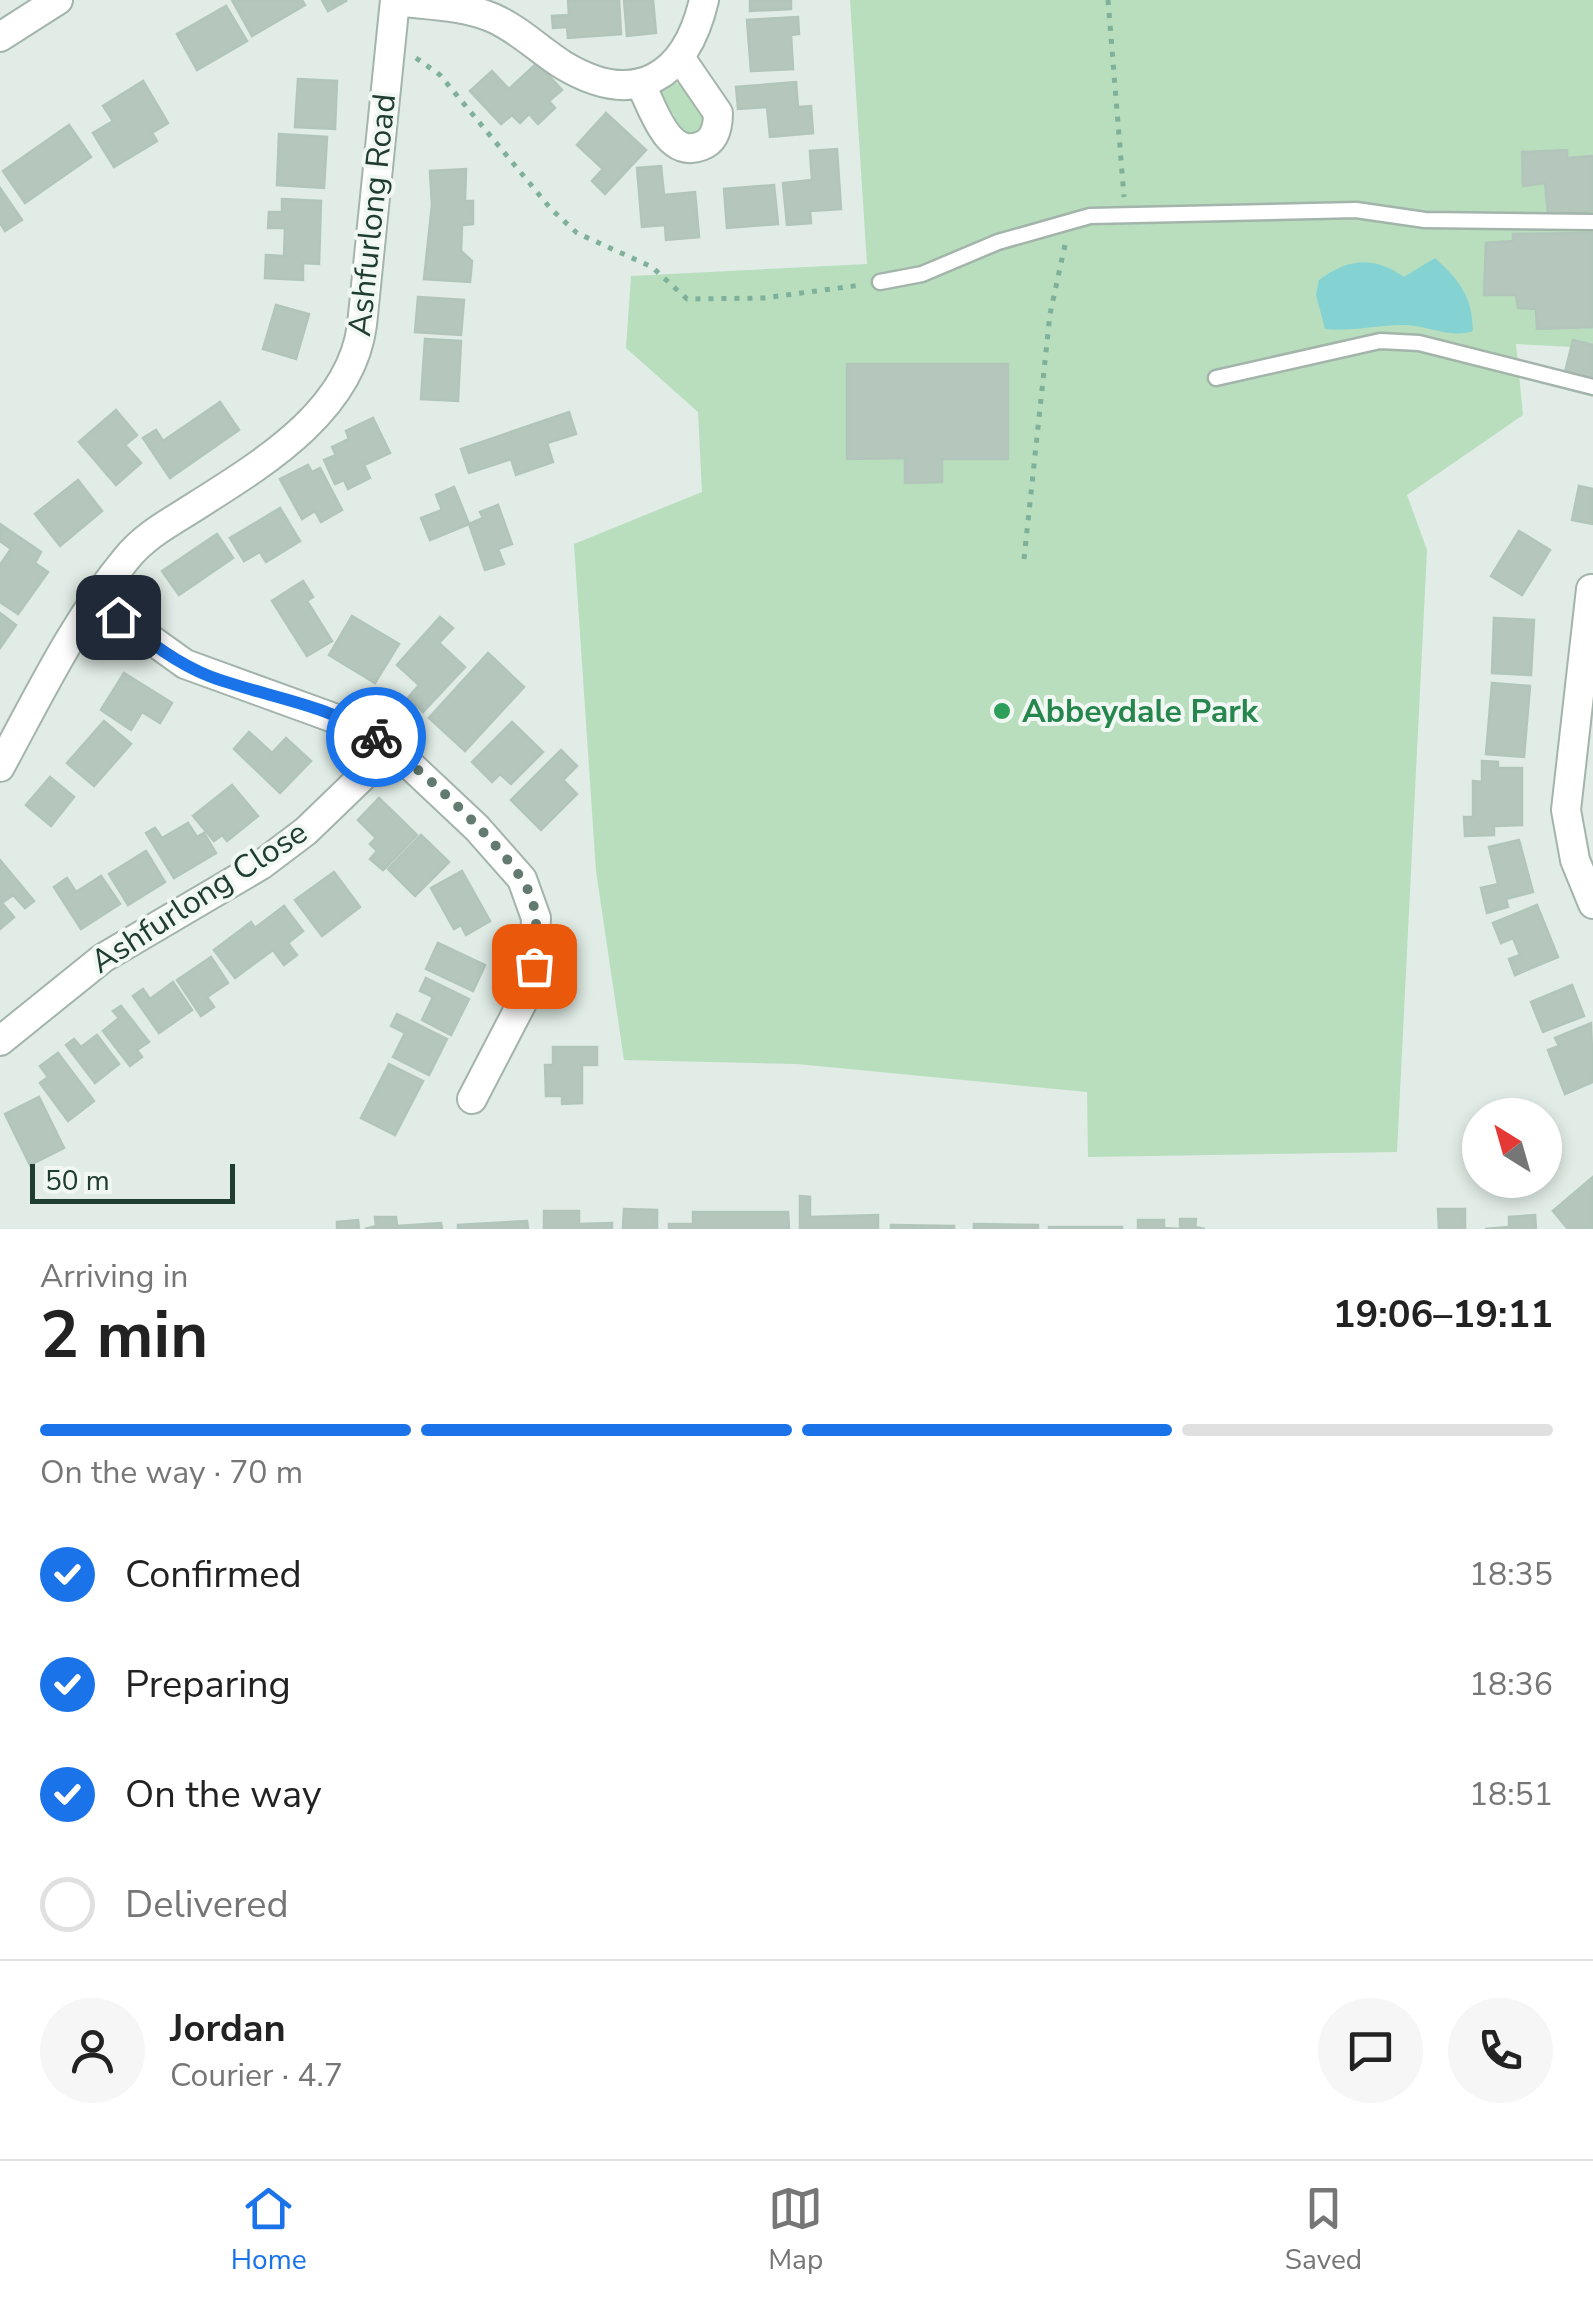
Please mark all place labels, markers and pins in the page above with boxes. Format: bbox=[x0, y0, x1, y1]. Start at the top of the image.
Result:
pin bbox=[76, 575, 161, 660]
place label: Abbeydale Park bbox=[1022, 690, 1259, 733]
marker: Abbeydale Park bbox=[991, 700, 1013, 722]
pin bbox=[492, 924, 577, 1009]

